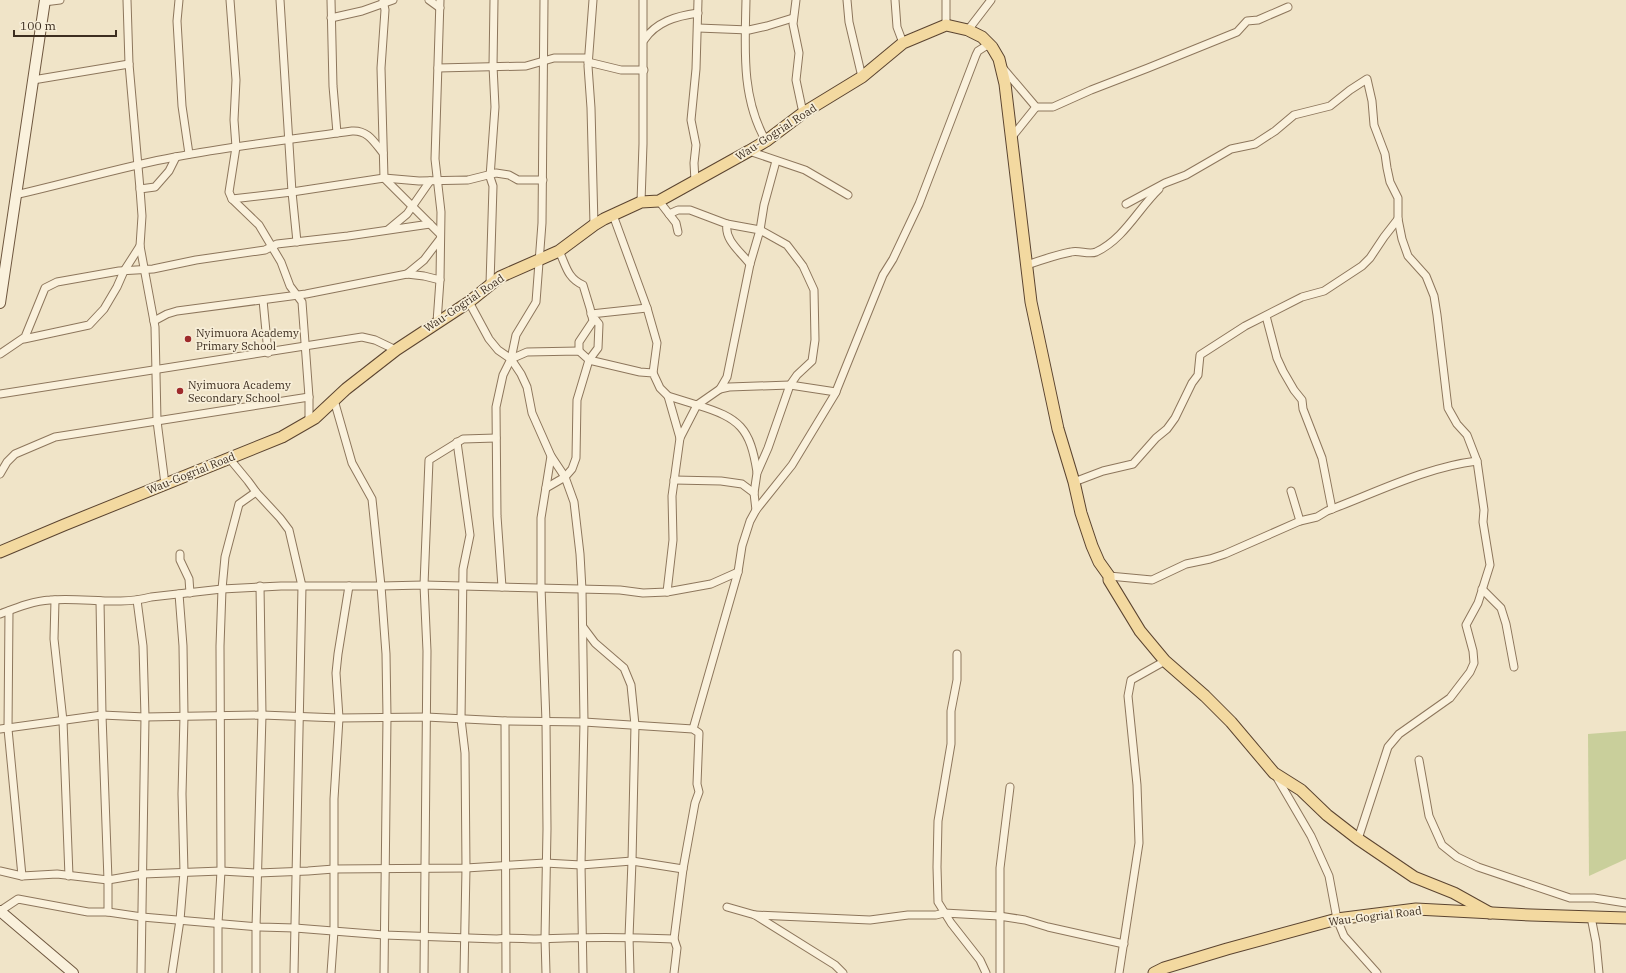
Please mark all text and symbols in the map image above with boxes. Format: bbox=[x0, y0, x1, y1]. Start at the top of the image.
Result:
scale bar bbox=[14, 12, 116, 38]
text: 100 m bbox=[20, 18, 56, 33]
street label: Wau-Gogrial Road bbox=[733, 100, 819, 163]
street label: Wau-Gogrial Road bbox=[421, 271, 507, 335]
place label: Nyimuora Academy Primary School bbox=[196, 326, 299, 353]
marker: Nyimuora Academy Primary School bbox=[183, 334, 193, 344]
place label: Nyimuora Academy Secondary School bbox=[188, 378, 291, 405]
marker: Nyimuora Academy Secondary School bbox=[175, 386, 185, 396]
street label: Wau-Gogrial Road bbox=[145, 449, 237, 497]
street label: Wau-Gogrial Road bbox=[1328, 903, 1423, 929]

